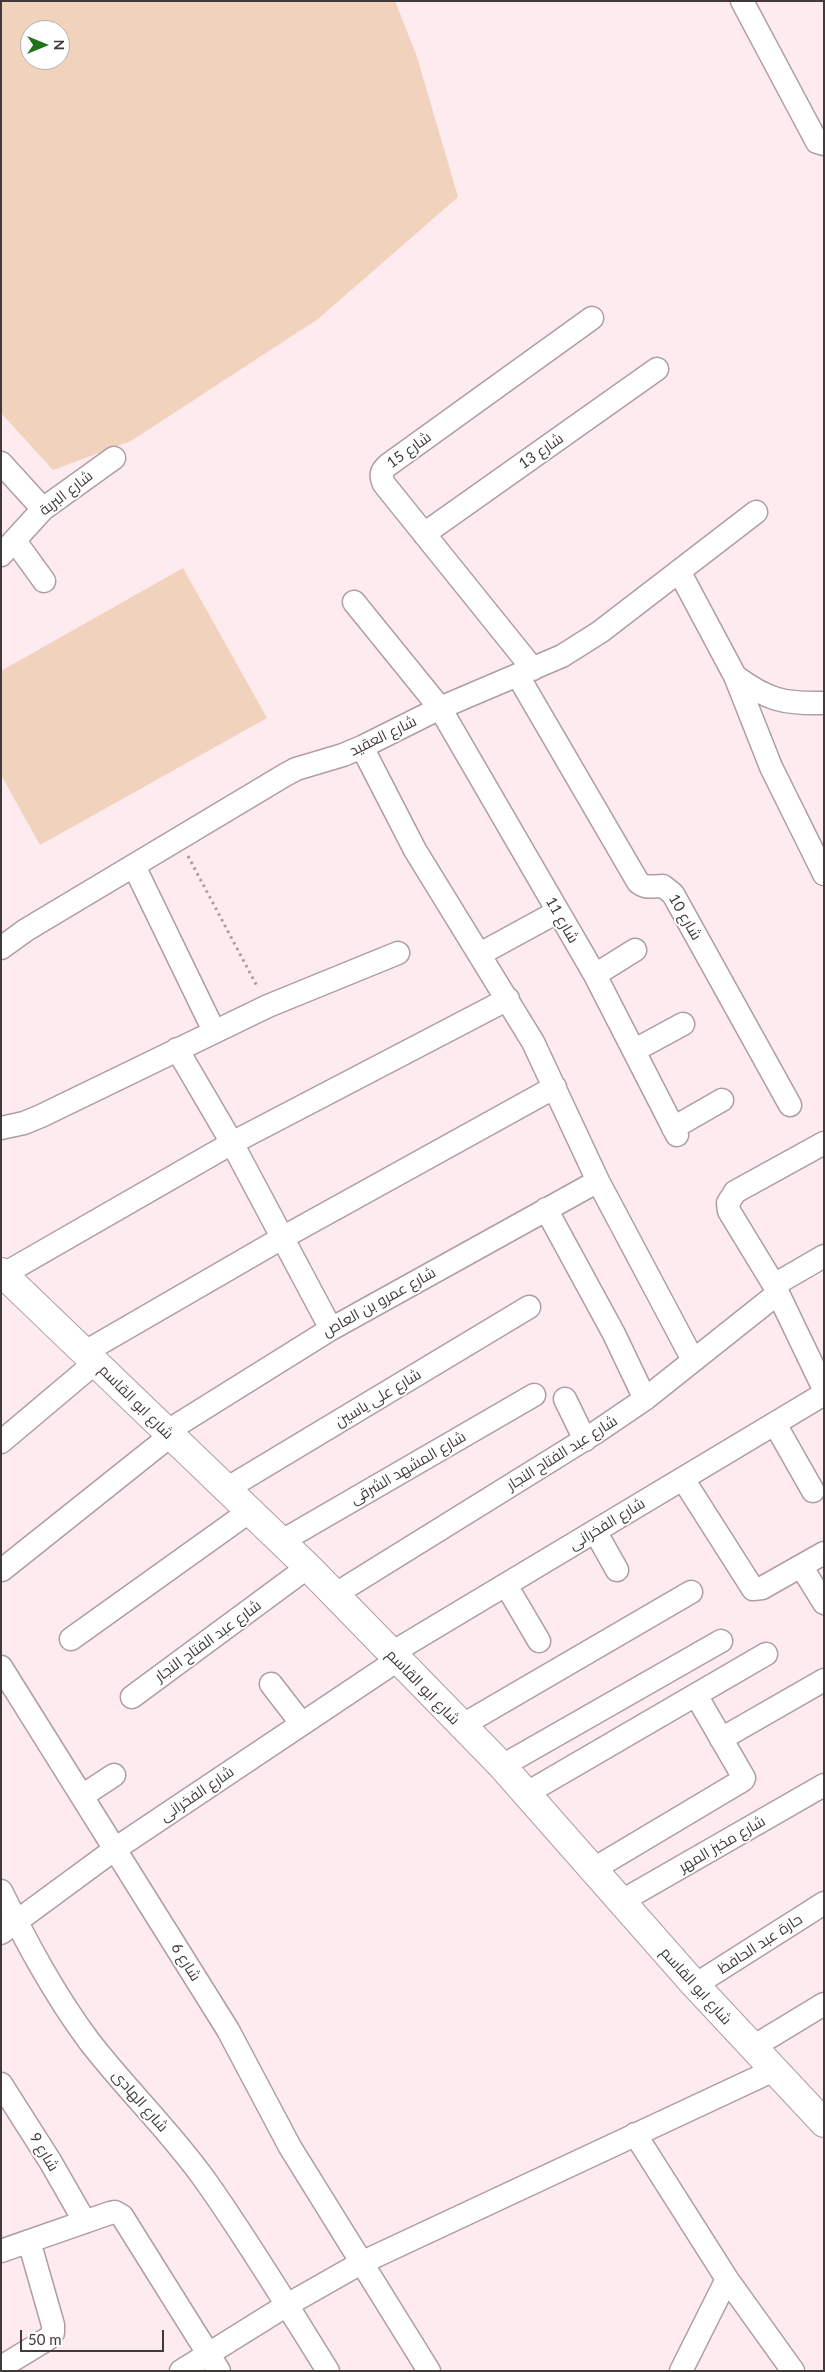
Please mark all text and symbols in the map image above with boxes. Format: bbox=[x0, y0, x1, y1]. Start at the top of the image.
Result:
north arrow bbox=[20, 20, 70, 70]
text: N bbox=[51, 40, 68, 50]
street label: شارع 15 bbox=[383, 428, 435, 472]
street label: شارع 13 bbox=[515, 429, 567, 473]
street label: شارع البربة bbox=[36, 467, 96, 519]
street label: شارع العقيد bbox=[346, 712, 420, 760]
street label: شارع 10 bbox=[665, 891, 705, 943]
street label: شارع 11 bbox=[542, 894, 582, 946]
street label: شارع عمرو بن العاص bbox=[319, 1263, 439, 1341]
street label: شارع ابو القاسم bbox=[95, 1361, 177, 1443]
street label: شارع على ياسين bbox=[332, 1365, 424, 1431]
street label: شارع عبد الفتاح النجار bbox=[503, 1412, 621, 1494]
street label: شارع المشهد الشرقى bbox=[347, 1428, 469, 1508]
street label: شارع الفخرانى bbox=[566, 1494, 648, 1554]
street label: شارع عبد الفتاح النجار bbox=[151, 1596, 265, 1686]
street label: شارع ابو القاسم bbox=[383, 1646, 463, 1728]
street label: شارع الفخرانى bbox=[157, 1763, 237, 1825]
street label: شارع مخبز المهر bbox=[675, 1812, 769, 1876]
street label: حارة عبد الحافظ bbox=[714, 1910, 806, 1978]
street label: شارع 6 bbox=[167, 1940, 205, 1984]
street label: شارع ابو القاسم bbox=[657, 1944, 735, 2028]
street label: شارع الهادى bbox=[108, 2066, 172, 2136]
street label: شارع 9 bbox=[26, 2130, 62, 2174]
scale bar bbox=[22, 2320, 166, 2352]
text: 50 m bbox=[28, 2330, 62, 2348]

